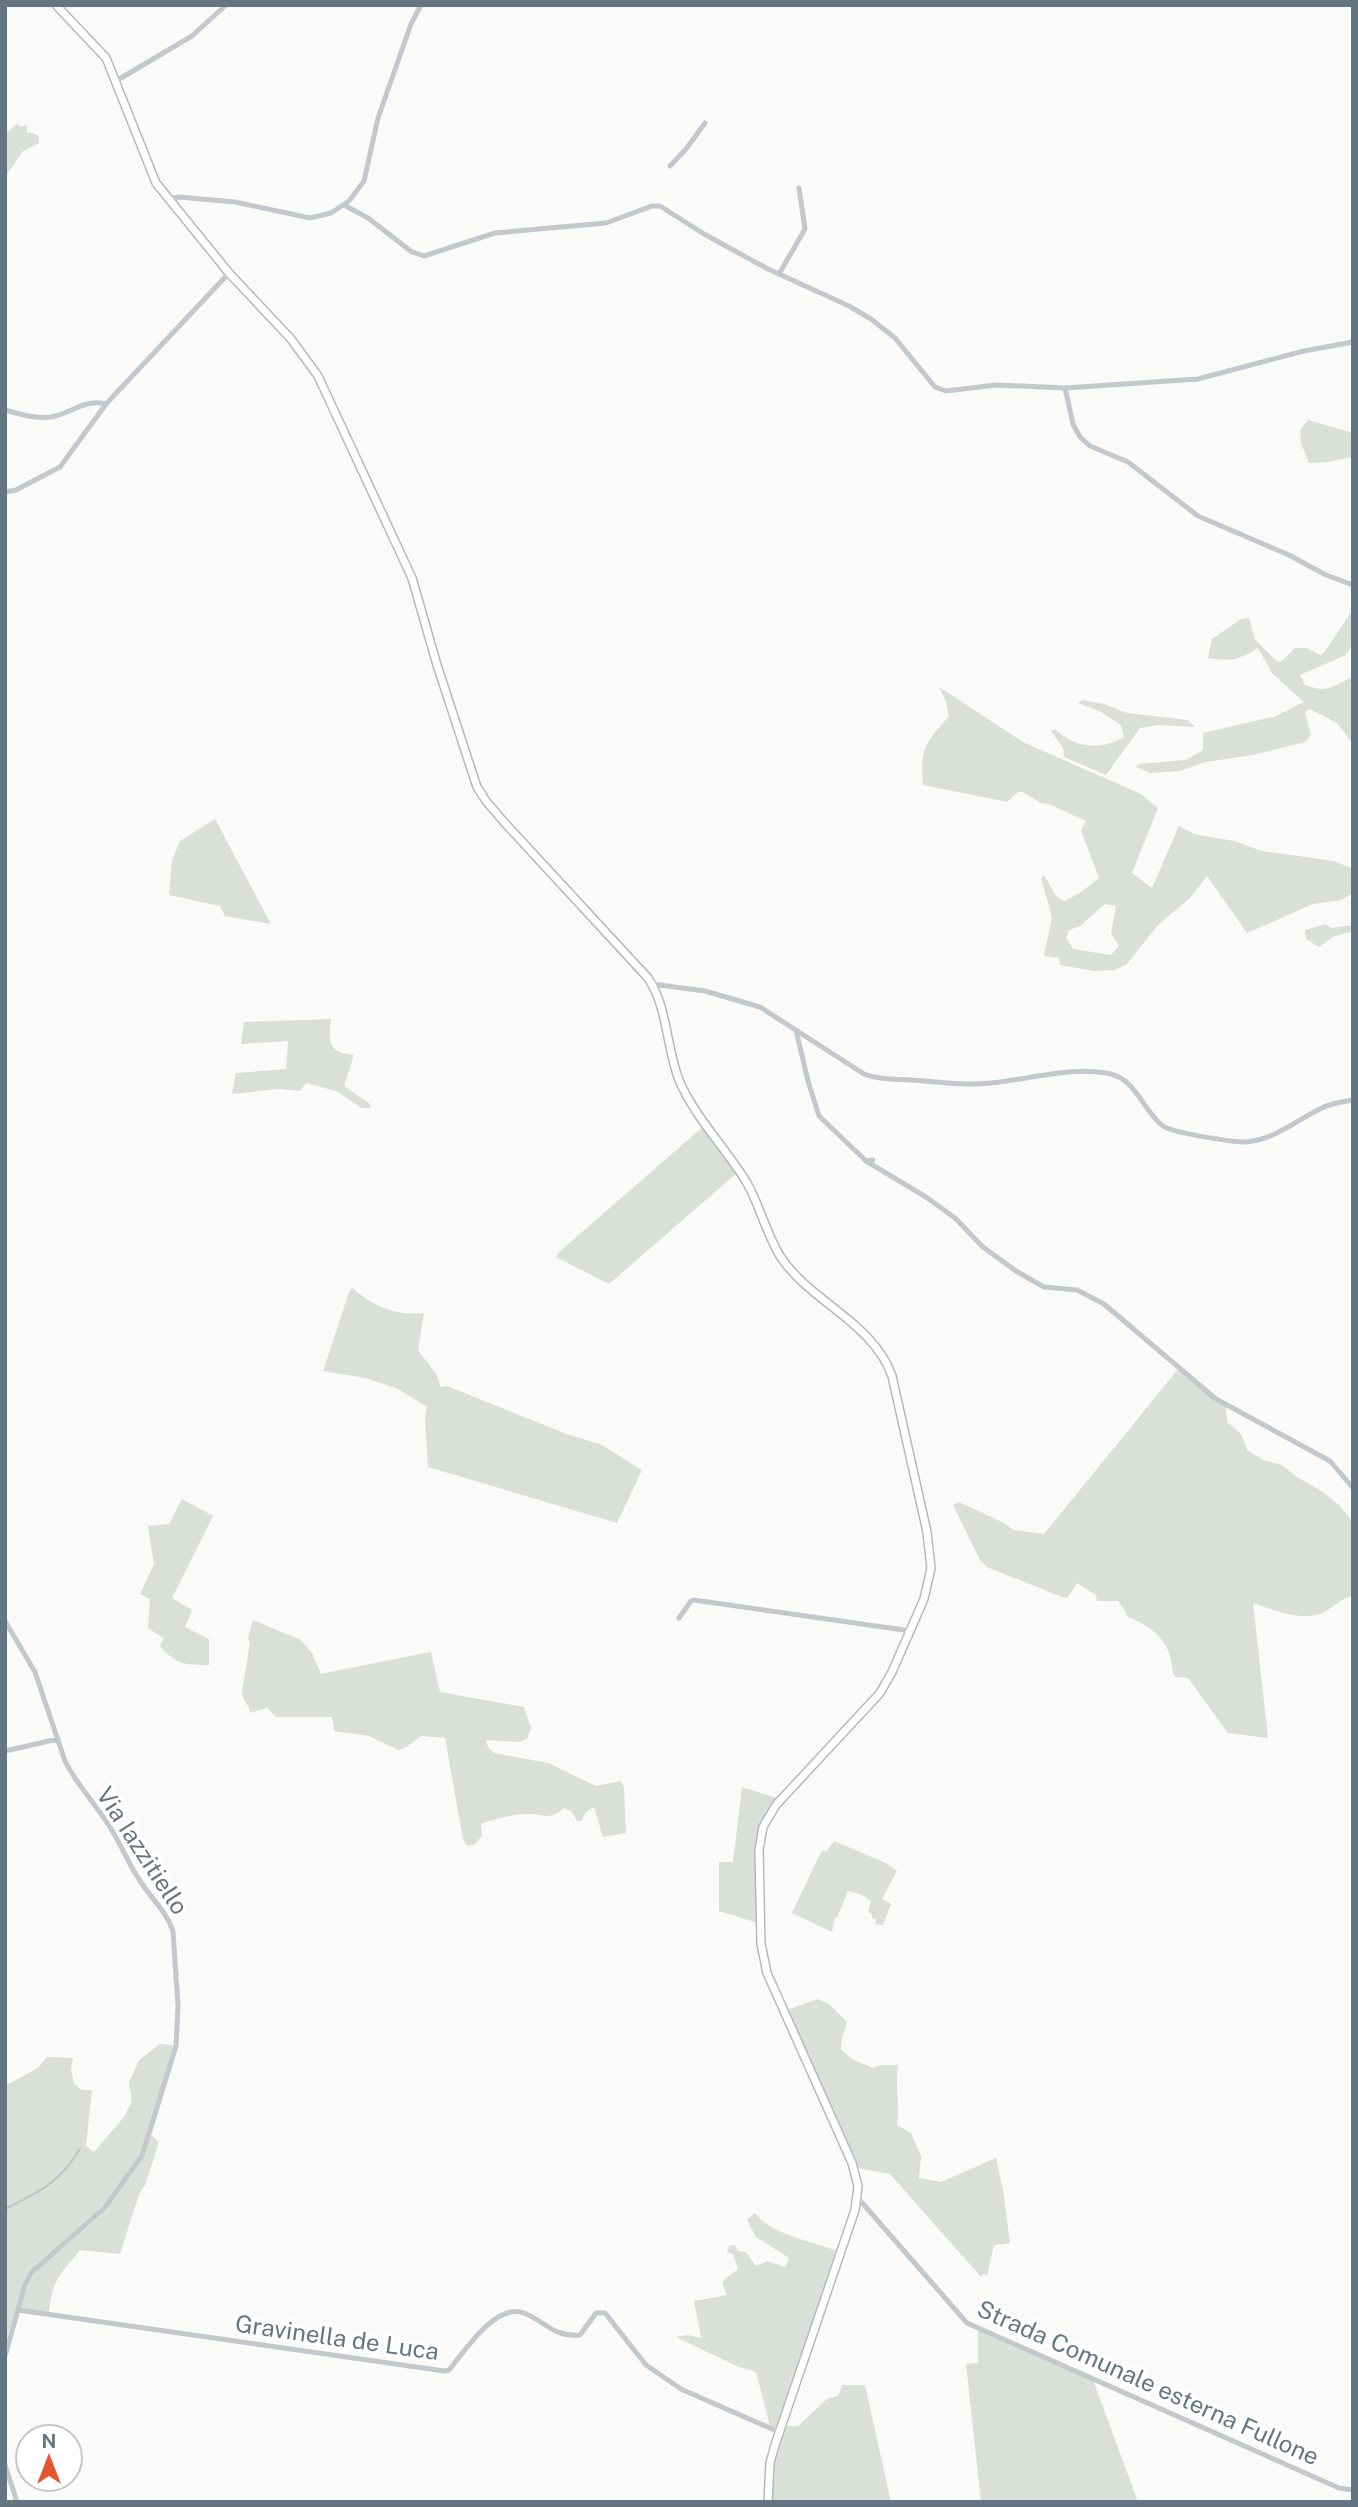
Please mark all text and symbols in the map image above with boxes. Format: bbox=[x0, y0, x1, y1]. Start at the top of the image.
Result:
street label: Via Iazzitiello bbox=[91, 1781, 194, 1919]
street label: Strada Comunale esterna Fullone bbox=[973, 2294, 1324, 2470]
street label: Gravinella de Luca bbox=[233, 2309, 441, 2365]
north arrow bbox=[14, 2423, 84, 2493]
text: N bbox=[42, 2430, 56, 2452]

